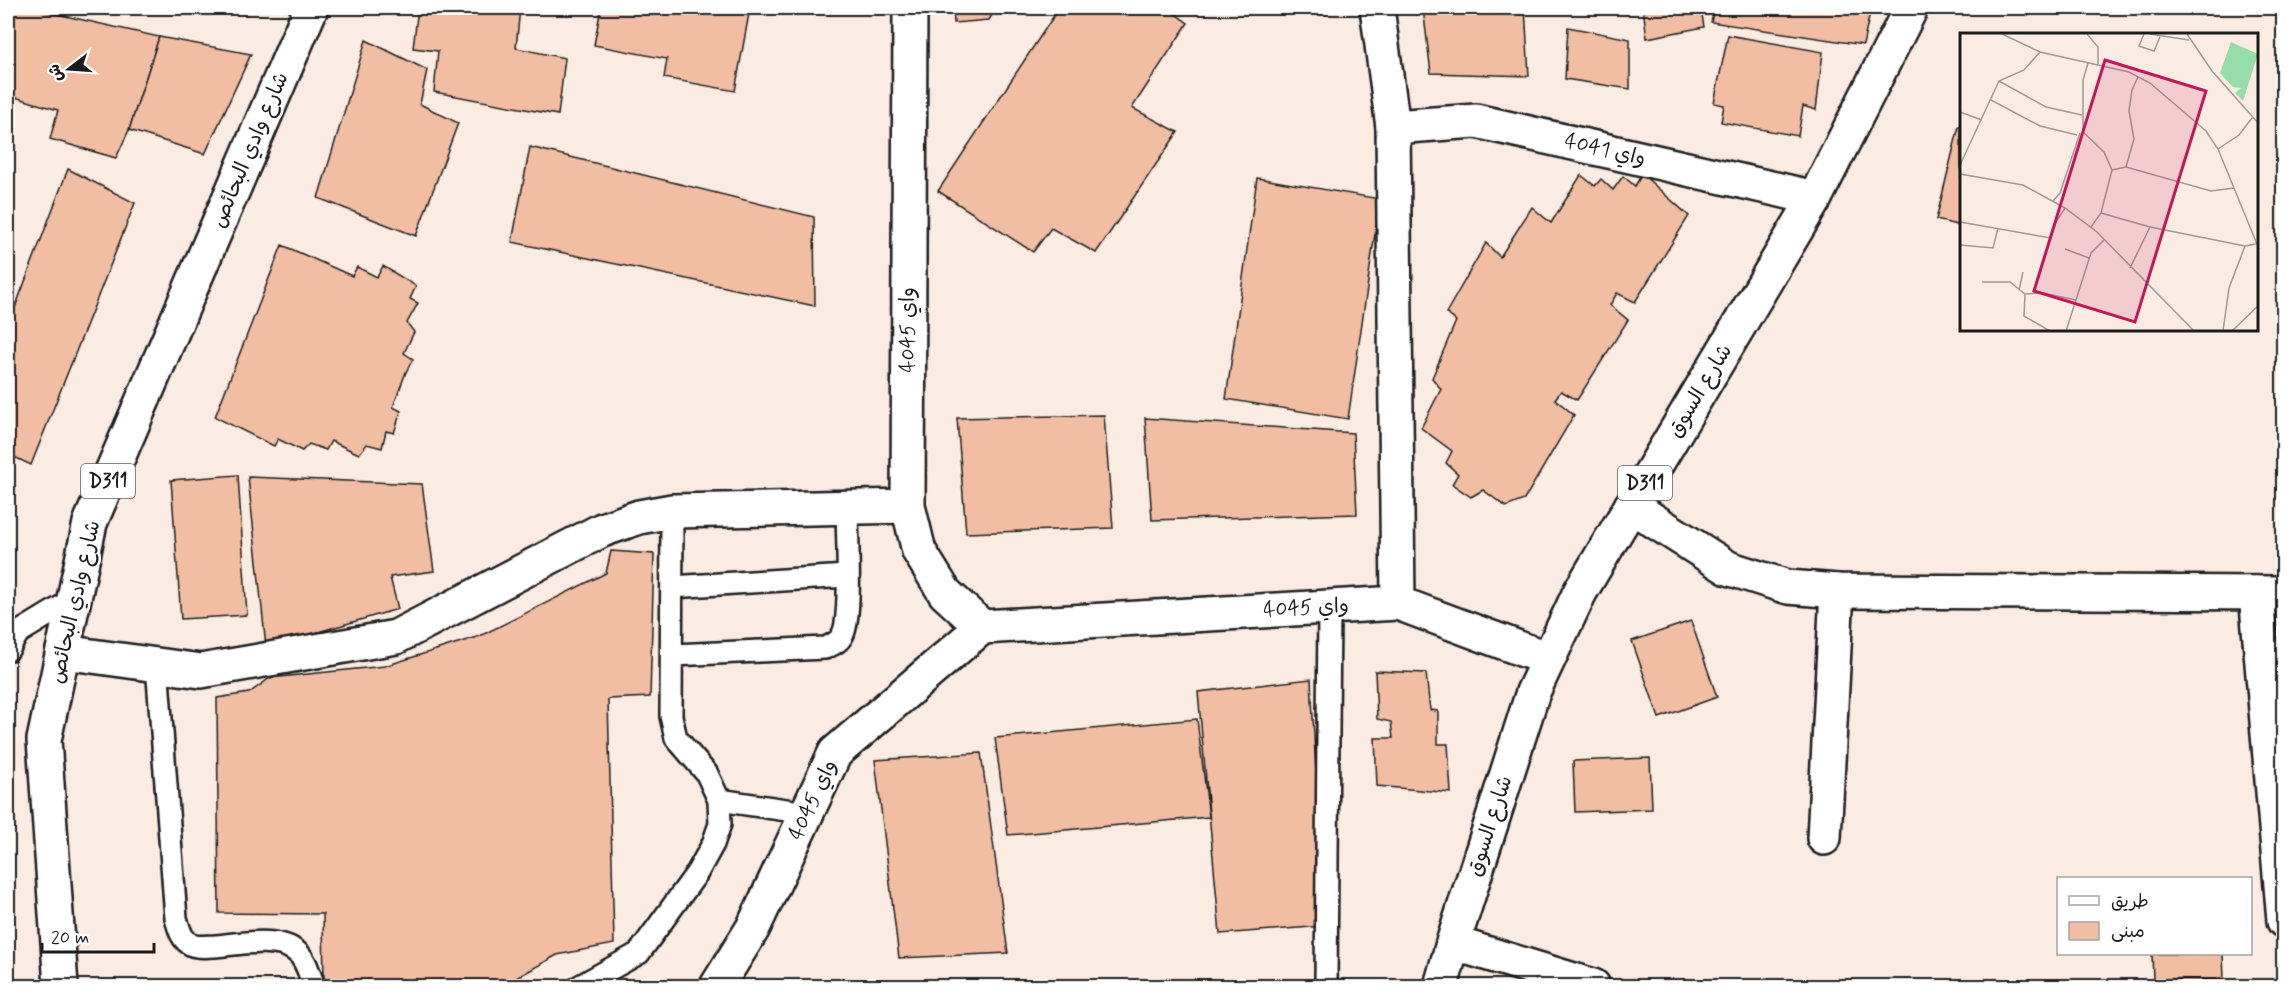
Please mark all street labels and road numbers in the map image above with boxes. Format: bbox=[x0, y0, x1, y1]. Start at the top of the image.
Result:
street label: شارع وادي البحائص bbox=[205, 68, 295, 232]
street label: واي 4041 bbox=[1562, 127, 1648, 173]
street label: واي 4045 bbox=[894, 287, 922, 373]
street label: شارع السوق bbox=[1661, 339, 1739, 443]
road number: D311 bbox=[81, 464, 135, 498]
road number: D311 bbox=[1618, 466, 1672, 500]
street label: شارع وادي البحائص bbox=[43, 518, 107, 686]
street label: واي 4045 bbox=[1263, 592, 1349, 624]
street label: واي 4045 bbox=[782, 755, 844, 845]
street label: شارع السوق bbox=[1461, 772, 1519, 880]

